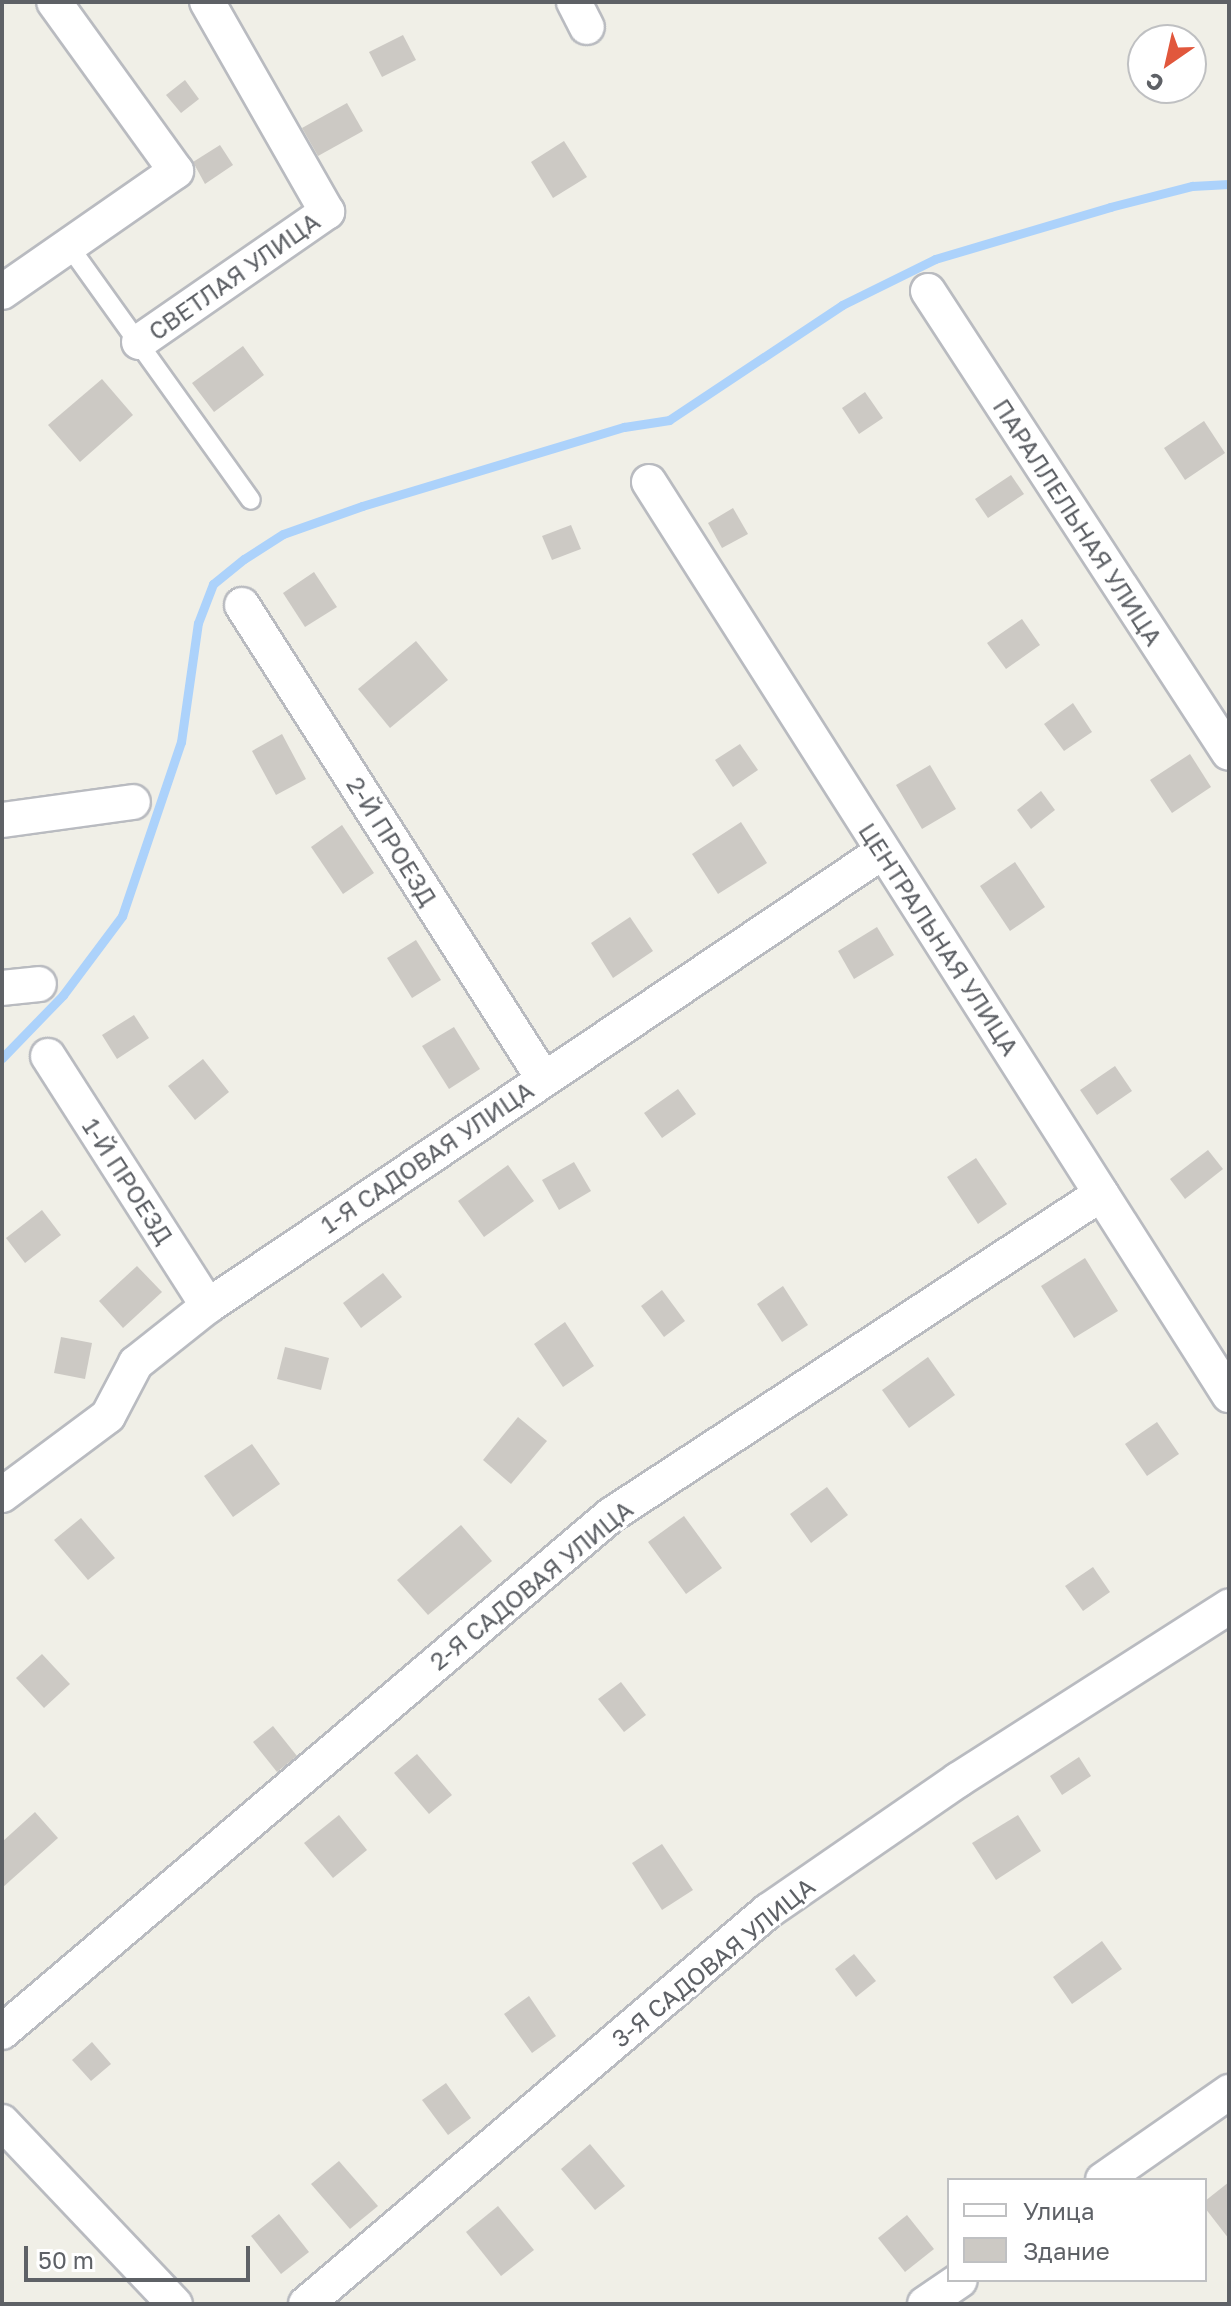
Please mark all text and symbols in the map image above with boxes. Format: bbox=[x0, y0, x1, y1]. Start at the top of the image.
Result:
north arrow bbox=[1127, 24, 1207, 104]
text: С bbox=[1140, 67, 1168, 98]
street label: СВЕТЛАЯ УЛИЦА bbox=[143, 206, 325, 346]
street label: ПАРАЛЛЕЛЬНАЯ УЛИЦА bbox=[987, 393, 1169, 651]
street label: 2-Й ПРОЕЗД bbox=[341, 771, 443, 911]
street label: ЦЕНТРАЛЬНАЯ УЛИЦА bbox=[853, 817, 1025, 1061]
street label: 1-Я САДОВАЯ УЛИЦА bbox=[315, 1075, 539, 1239]
street label: 1-Й ПРОЕЗД bbox=[77, 1113, 179, 1249]
street label: 2-Я САДОВАЯ УЛИЦА bbox=[424, 1494, 638, 1676]
street label: 3-Я САДОВАЯ УЛИЦА bbox=[606, 1871, 820, 2053]
legend bbox=[947, 2178, 1207, 2282]
text: Улица bbox=[1023, 2196, 1095, 2225]
scale bar bbox=[28, 2230, 254, 2280]
text: Здание bbox=[1023, 2236, 1110, 2265]
text: 50 m bbox=[38, 2245, 94, 2274]

